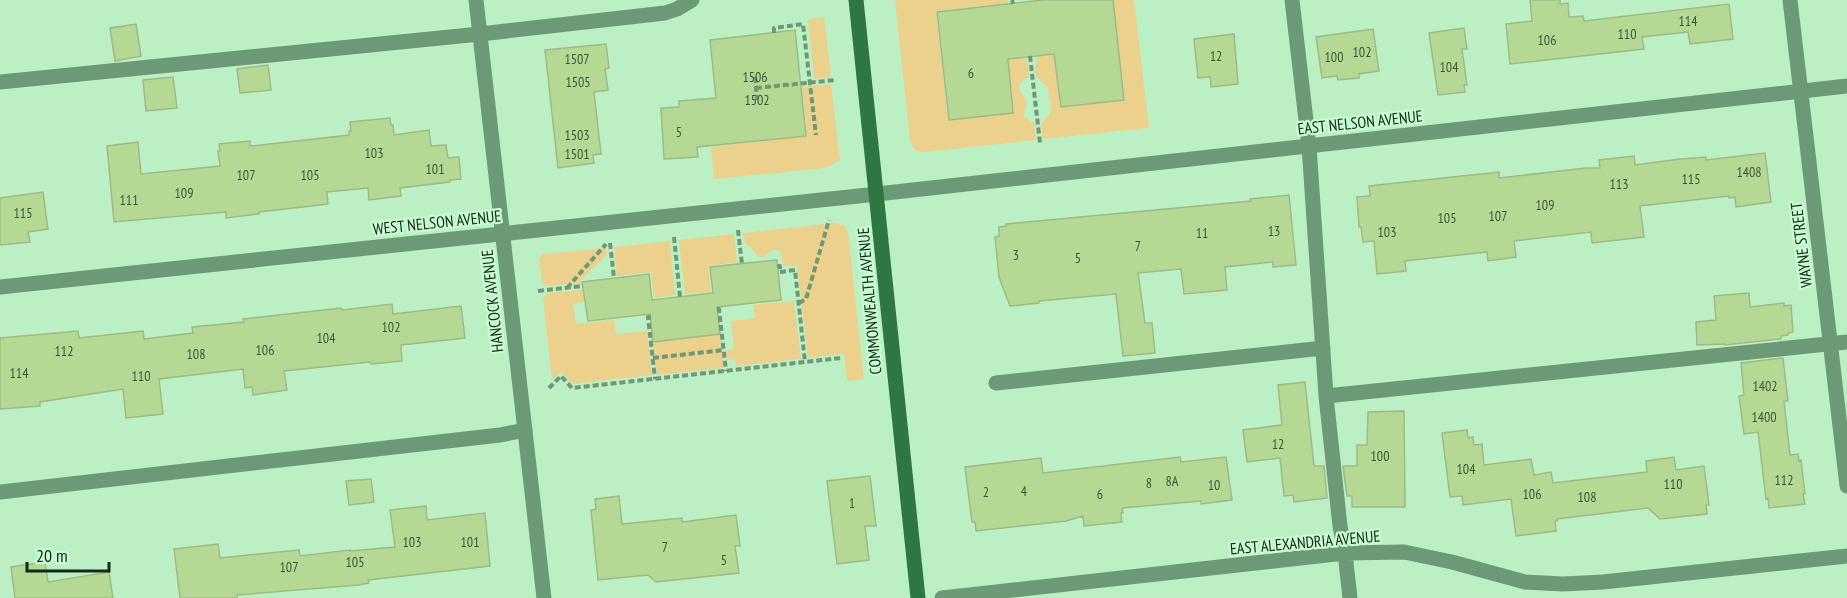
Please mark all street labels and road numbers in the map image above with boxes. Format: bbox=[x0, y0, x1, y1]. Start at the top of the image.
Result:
street label: EAST NELSON AVENUE bbox=[1296, 105, 1424, 139]
street label: WAYNE STREET bbox=[1786, 201, 1816, 289]
street label: WEST NELSON AVENUE bbox=[372, 205, 502, 239]
street label: COMMONWEALTH AVENUE bbox=[853, 227, 885, 375]
street label: HANCOCK AVENUE bbox=[477, 248, 507, 353]
street label: EAST ALEXANDRIA AVENUE bbox=[1229, 525, 1381, 559]

